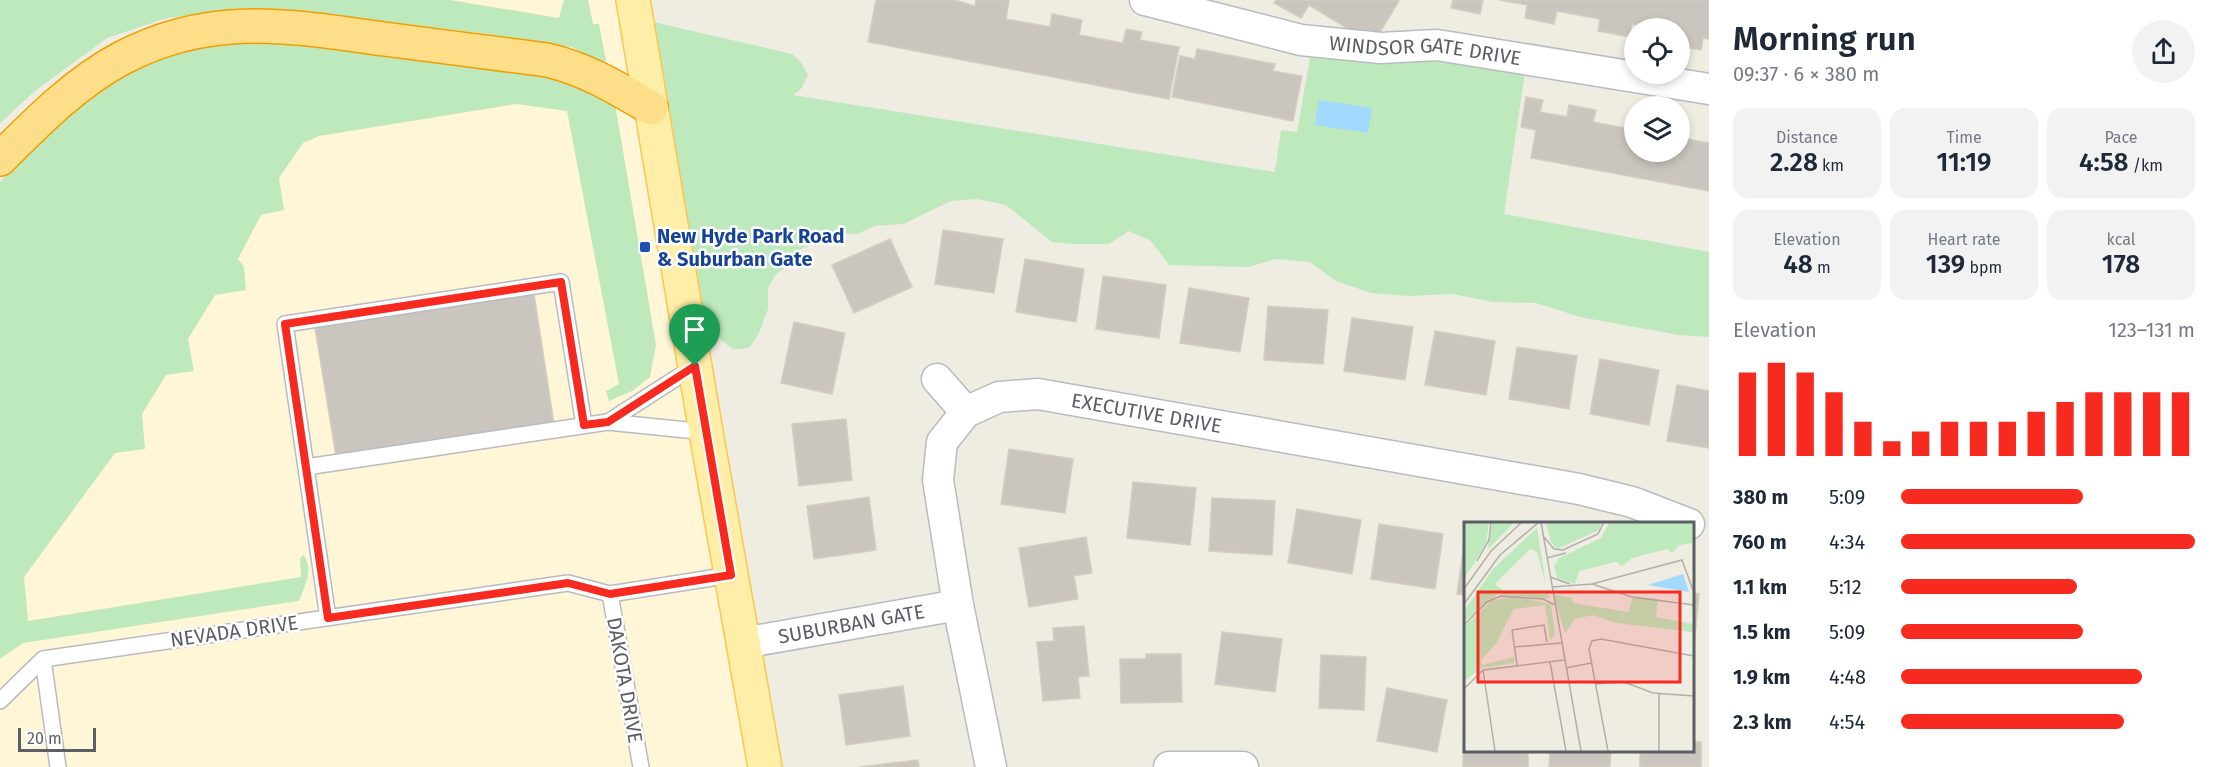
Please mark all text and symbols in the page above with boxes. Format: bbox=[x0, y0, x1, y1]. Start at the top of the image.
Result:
map controls bbox=[1624, 18, 1690, 162]
button: locate bbox=[1624, 18, 1690, 84]
text: Morning run bbox=[1733, 19, 1916, 59]
button: share bbox=[2132, 20, 2195, 83]
street label: WINDSOR GATE DRIVE bbox=[1328, 31, 1523, 70]
text: 09:37 · 6 × 380 m bbox=[1733, 62, 1879, 86]
button: layers bbox=[1624, 96, 1690, 162]
text: Distance bbox=[1776, 128, 1838, 147]
text: Time bbox=[1946, 128, 1982, 147]
text: Pace bbox=[2104, 128, 2138, 147]
text: 2.28 bbox=[1770, 147, 1818, 178]
text: 11:19 bbox=[1937, 147, 1991, 178]
text: 4:58 bbox=[2079, 147, 2129, 178]
text: km bbox=[1818, 156, 1844, 175]
text: /km bbox=[2129, 156, 2163, 175]
place label: New Hyde Park Road & Suburban Gate bbox=[657, 224, 845, 271]
text: Elevation bbox=[1773, 230, 1841, 249]
text: Heart rate bbox=[1928, 230, 2000, 249]
text: kcal bbox=[2107, 230, 2135, 249]
marker: New Hyde Park Road & Suburban Gate bbox=[638, 240, 652, 254]
text: 48 bbox=[1783, 249, 1813, 280]
text: 139 bbox=[1926, 249, 1965, 280]
text: 178 bbox=[2102, 249, 2140, 280]
text: m bbox=[1813, 258, 1831, 277]
text: bpm bbox=[1965, 258, 2002, 277]
pin bbox=[669, 304, 720, 366]
icon: arrive bbox=[678, 313, 711, 346]
text: Elevation bbox=[1733, 318, 1817, 342]
text: 123–131 m bbox=[2108, 318, 2195, 342]
street label: EXECUTIVE DRIVE bbox=[1069, 388, 1224, 438]
text: 380 m bbox=[1733, 485, 1788, 509]
text: 5:09 bbox=[1829, 485, 1865, 509]
inset map bbox=[1464, 522, 1694, 752]
text: 760 m bbox=[1733, 530, 1787, 554]
text: 4:34 bbox=[1829, 530, 1865, 554]
text: 1.1 km bbox=[1733, 575, 1787, 599]
text: 5:12 bbox=[1829, 575, 1862, 599]
street label: SUBURBAN GATE bbox=[776, 599, 926, 649]
street label: NEVADA DRIVE bbox=[169, 610, 299, 652]
street label: DAKOTA DRIVE bbox=[602, 615, 648, 745]
text: 1.5 km bbox=[1733, 620, 1791, 644]
text: 5:09 bbox=[1829, 620, 1865, 644]
text: 1.9 km bbox=[1733, 665, 1791, 689]
text: 4:48 bbox=[1829, 665, 1866, 689]
text: 2.3 km bbox=[1733, 710, 1792, 734]
text: 4:54 bbox=[1829, 710, 1865, 734]
scale bar bbox=[18, 725, 96, 752]
text: 20 m bbox=[27, 729, 62, 748]

